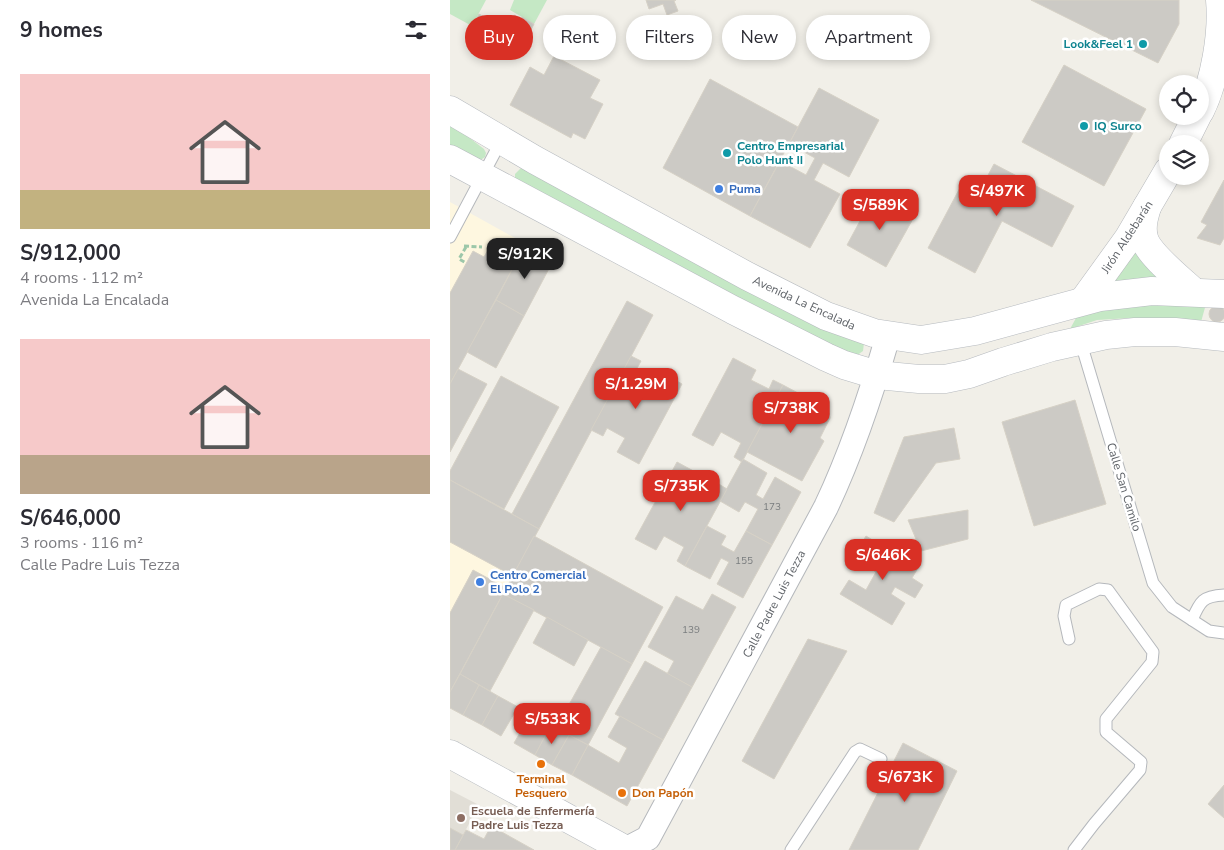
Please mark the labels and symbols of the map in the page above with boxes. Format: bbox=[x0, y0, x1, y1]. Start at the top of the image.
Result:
place label: Look&Feel 1 bbox=[1064, 36, 1133, 52]
marker: Look&Feel 1 bbox=[1137, 38, 1149, 50]
place label: IQ Surco bbox=[1094, 118, 1142, 134]
marker: IQ Surco bbox=[1078, 120, 1090, 132]
place label: Centro Empresarial Polo Hunt II bbox=[737, 138, 844, 168]
marker: Centro Empresarial Polo Hunt II bbox=[721, 147, 733, 159]
pin: S/497K bbox=[956, 174, 1038, 217]
place label: Puma bbox=[729, 181, 761, 197]
marker: Puma bbox=[713, 183, 725, 195]
pin: S/589K bbox=[839, 188, 921, 231]
street label: Jirón Aldebarán bbox=[1097, 197, 1157, 277]
pin: S/912K bbox=[484, 238, 566, 280]
street label: Avenida La Encalada bbox=[750, 272, 858, 334]
pin: S/1.29M bbox=[590, 368, 682, 410]
pin: S/738K bbox=[750, 392, 832, 434]
street label: Calle San Camilo bbox=[1103, 441, 1145, 534]
pin: S/735K bbox=[640, 470, 722, 512]
house number: 173 bbox=[763, 500, 781, 514]
pin: S/646K bbox=[842, 538, 924, 581]
street label: Calle Padre Luis Tezza bbox=[739, 547, 809, 661]
house number: 155 bbox=[735, 554, 753, 568]
place label: Centro Comercial El Polo 2 bbox=[490, 567, 586, 597]
marker: Centro Comercial El Polo 2 bbox=[474, 576, 486, 588]
house number: 139 bbox=[682, 623, 700, 637]
pin: S/533K bbox=[511, 702, 593, 745]
marker: Terminal Pesquero bbox=[535, 758, 547, 770]
pin: S/673K bbox=[864, 760, 946, 803]
place label: Terminal Pesquero bbox=[515, 771, 567, 801]
place label: Don Papón bbox=[632, 785, 694, 801]
marker: Don Papón bbox=[616, 787, 628, 799]
place label: Escuela de Enfermería Padre Luis Tezza bbox=[471, 803, 595, 833]
marker: Escuela de Enfermería Padre Luis Tezza bbox=[455, 812, 467, 824]

